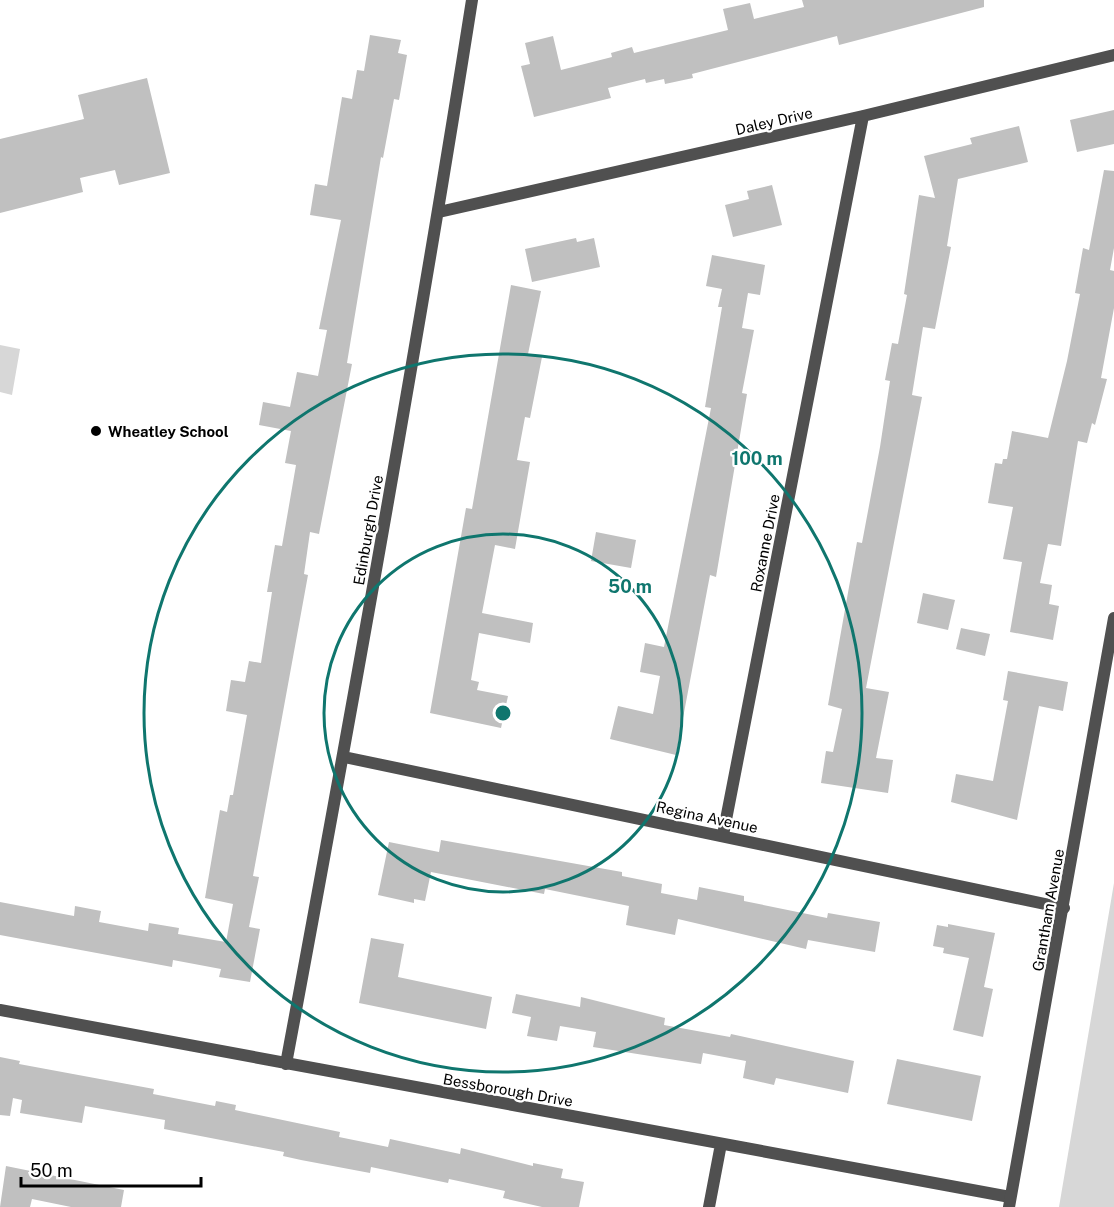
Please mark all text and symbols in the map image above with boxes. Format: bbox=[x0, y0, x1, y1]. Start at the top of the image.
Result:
street label: Daley Drive bbox=[734, 104, 814, 138]
place label: Wheatley School bbox=[108, 423, 229, 440]
marker: Wheatley School bbox=[89, 424, 103, 438]
text: 100 m bbox=[731, 448, 783, 469]
street label: Edinburgh Drive bbox=[350, 474, 386, 586]
street label: Roxanne Drive bbox=[747, 493, 783, 593]
text: 50 m bbox=[608, 576, 652, 597]
centre of rings bbox=[493, 703, 513, 723]
street label: Regina Avenue bbox=[655, 798, 759, 836]
street label: Grantham Avenue bbox=[1029, 847, 1067, 973]
street label: Bessborough Drive bbox=[442, 1070, 574, 1110]
scale bar bbox=[21, 1150, 201, 1188]
text: 50 m bbox=[30, 1160, 73, 1181]

